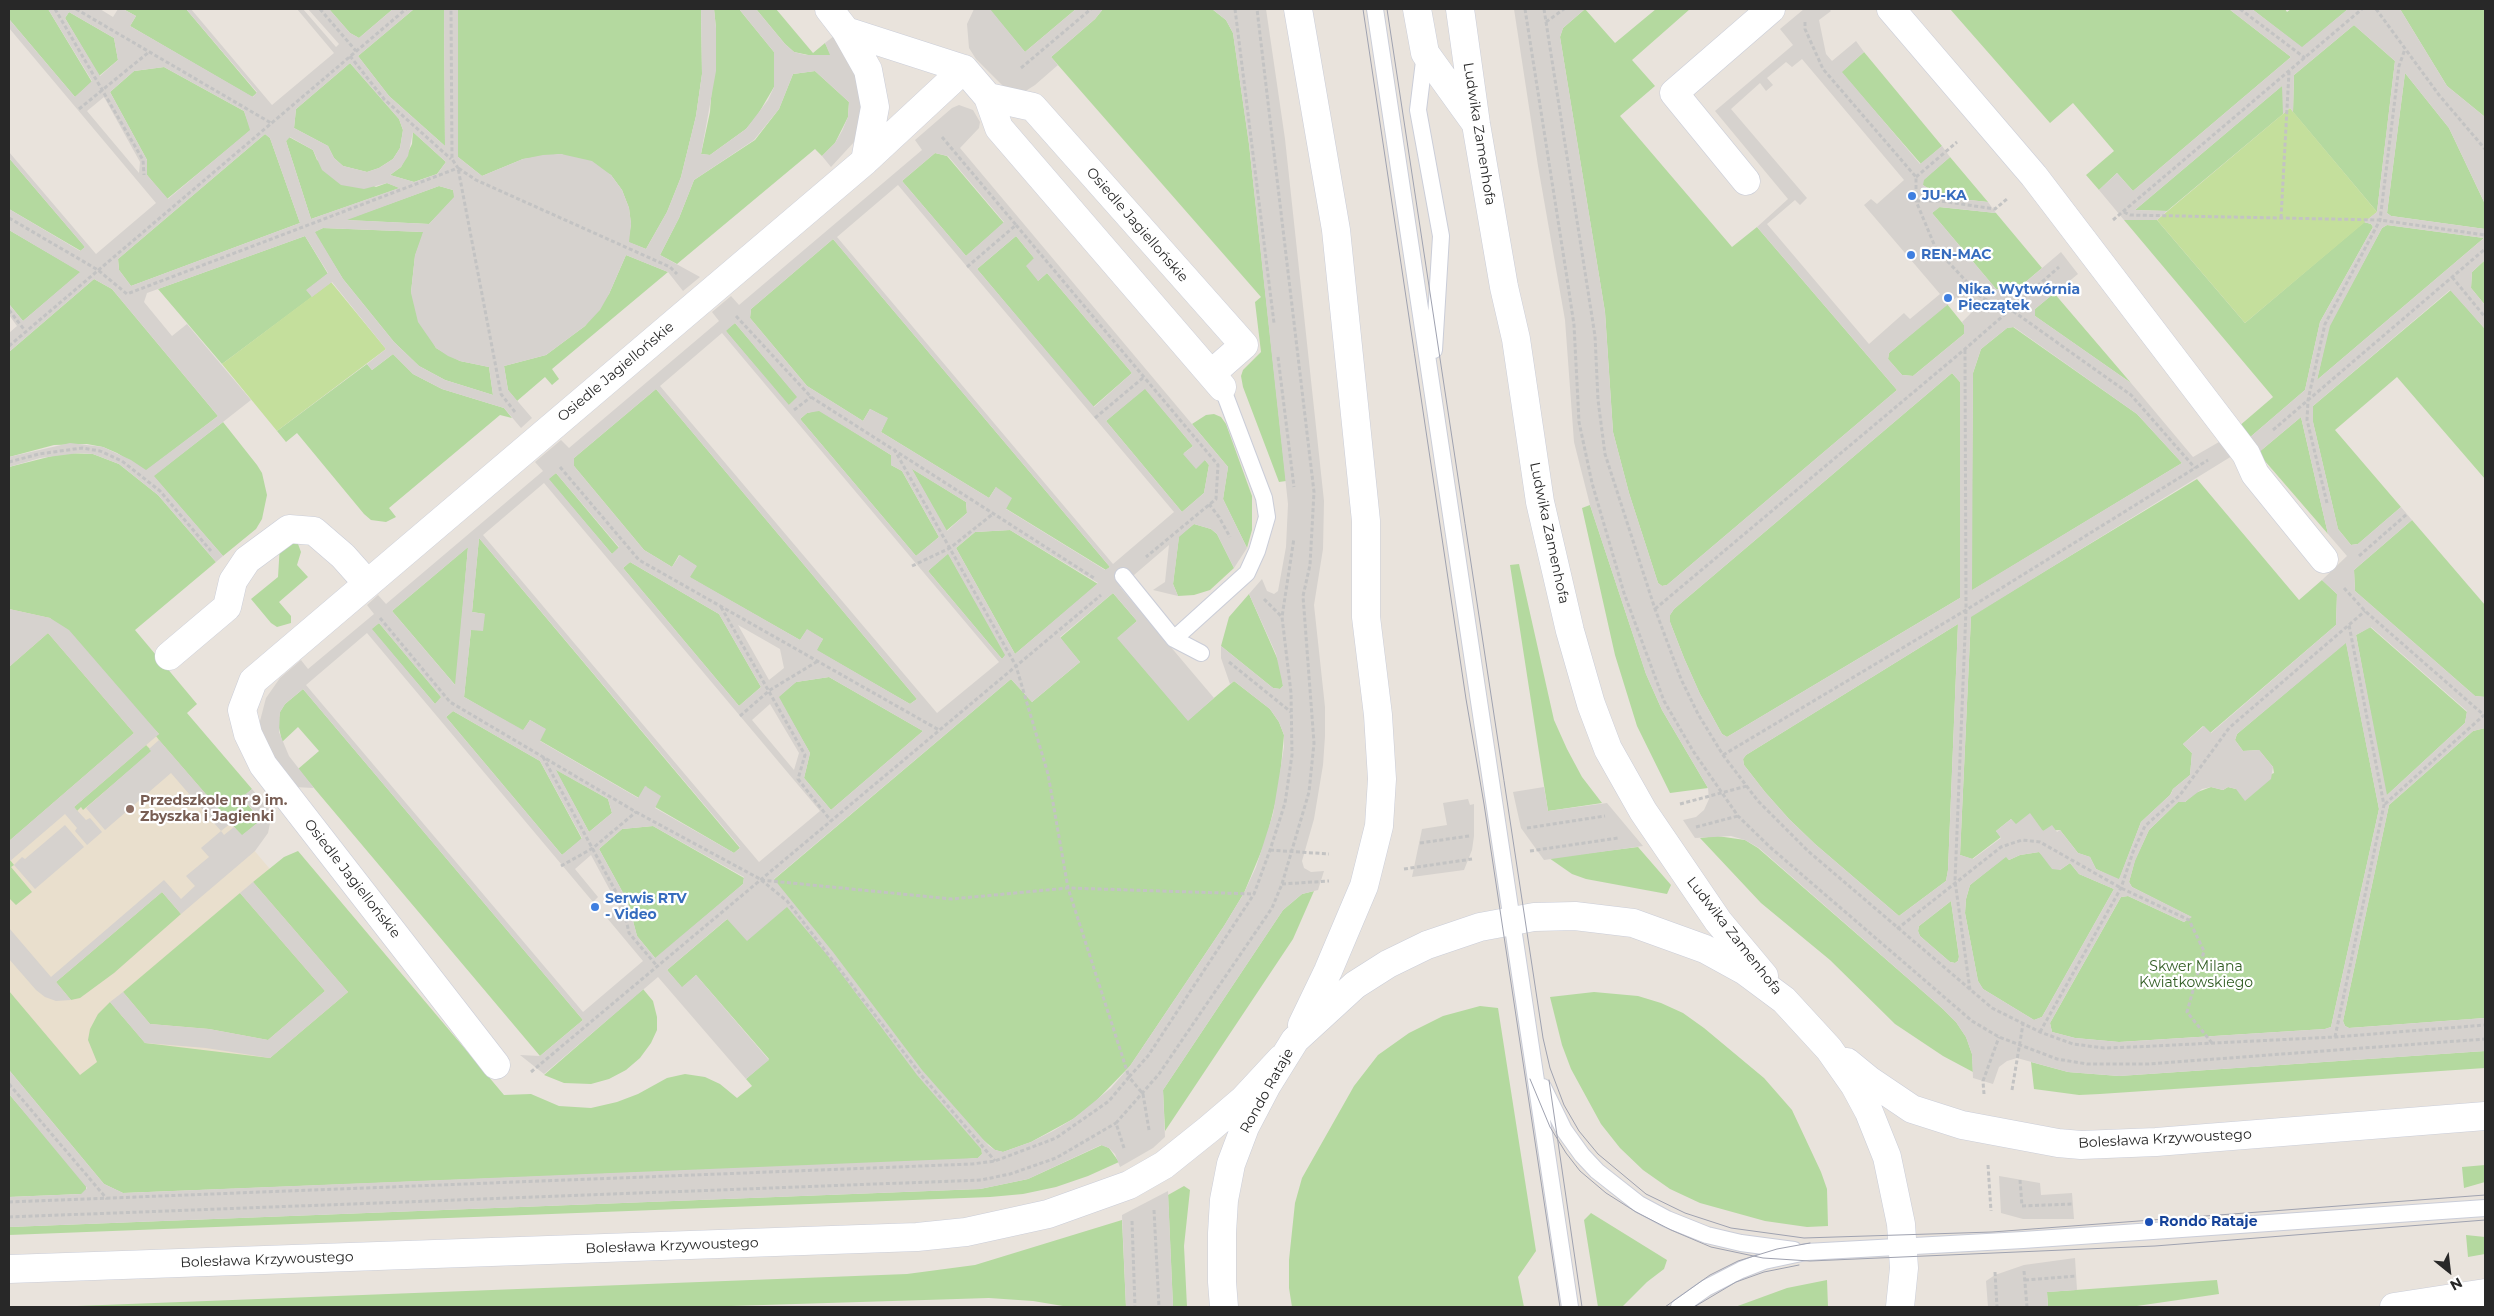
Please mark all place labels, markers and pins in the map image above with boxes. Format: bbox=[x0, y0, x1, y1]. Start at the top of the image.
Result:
place label: JU-KA bbox=[1922, 188, 1967, 204]
marker: JU-KA bbox=[1906, 190, 1918, 202]
place label: REN-MAC bbox=[1921, 247, 1991, 263]
marker: REN-MAC bbox=[1905, 249, 1917, 261]
place label: Nika. Wytwórnia Pieczątek bbox=[1958, 282, 2080, 314]
marker: Nika. Wytwórnia Pieczątek bbox=[1942, 292, 1954, 304]
place label: Przedszkole nr 9 im. Zbyszka i Jagienki bbox=[140, 793, 287, 826]
marker: Przedszkole nr 9 im. Zbyszka i Jagienki bbox=[124, 803, 136, 815]
place label: Serwis RTV - Video bbox=[605, 891, 687, 924]
marker: Serwis RTV - Video bbox=[589, 901, 601, 913]
place label: Rondo Rataje bbox=[2159, 1214, 2257, 1230]
marker: Rondo Rataje bbox=[2143, 1216, 2155, 1228]

